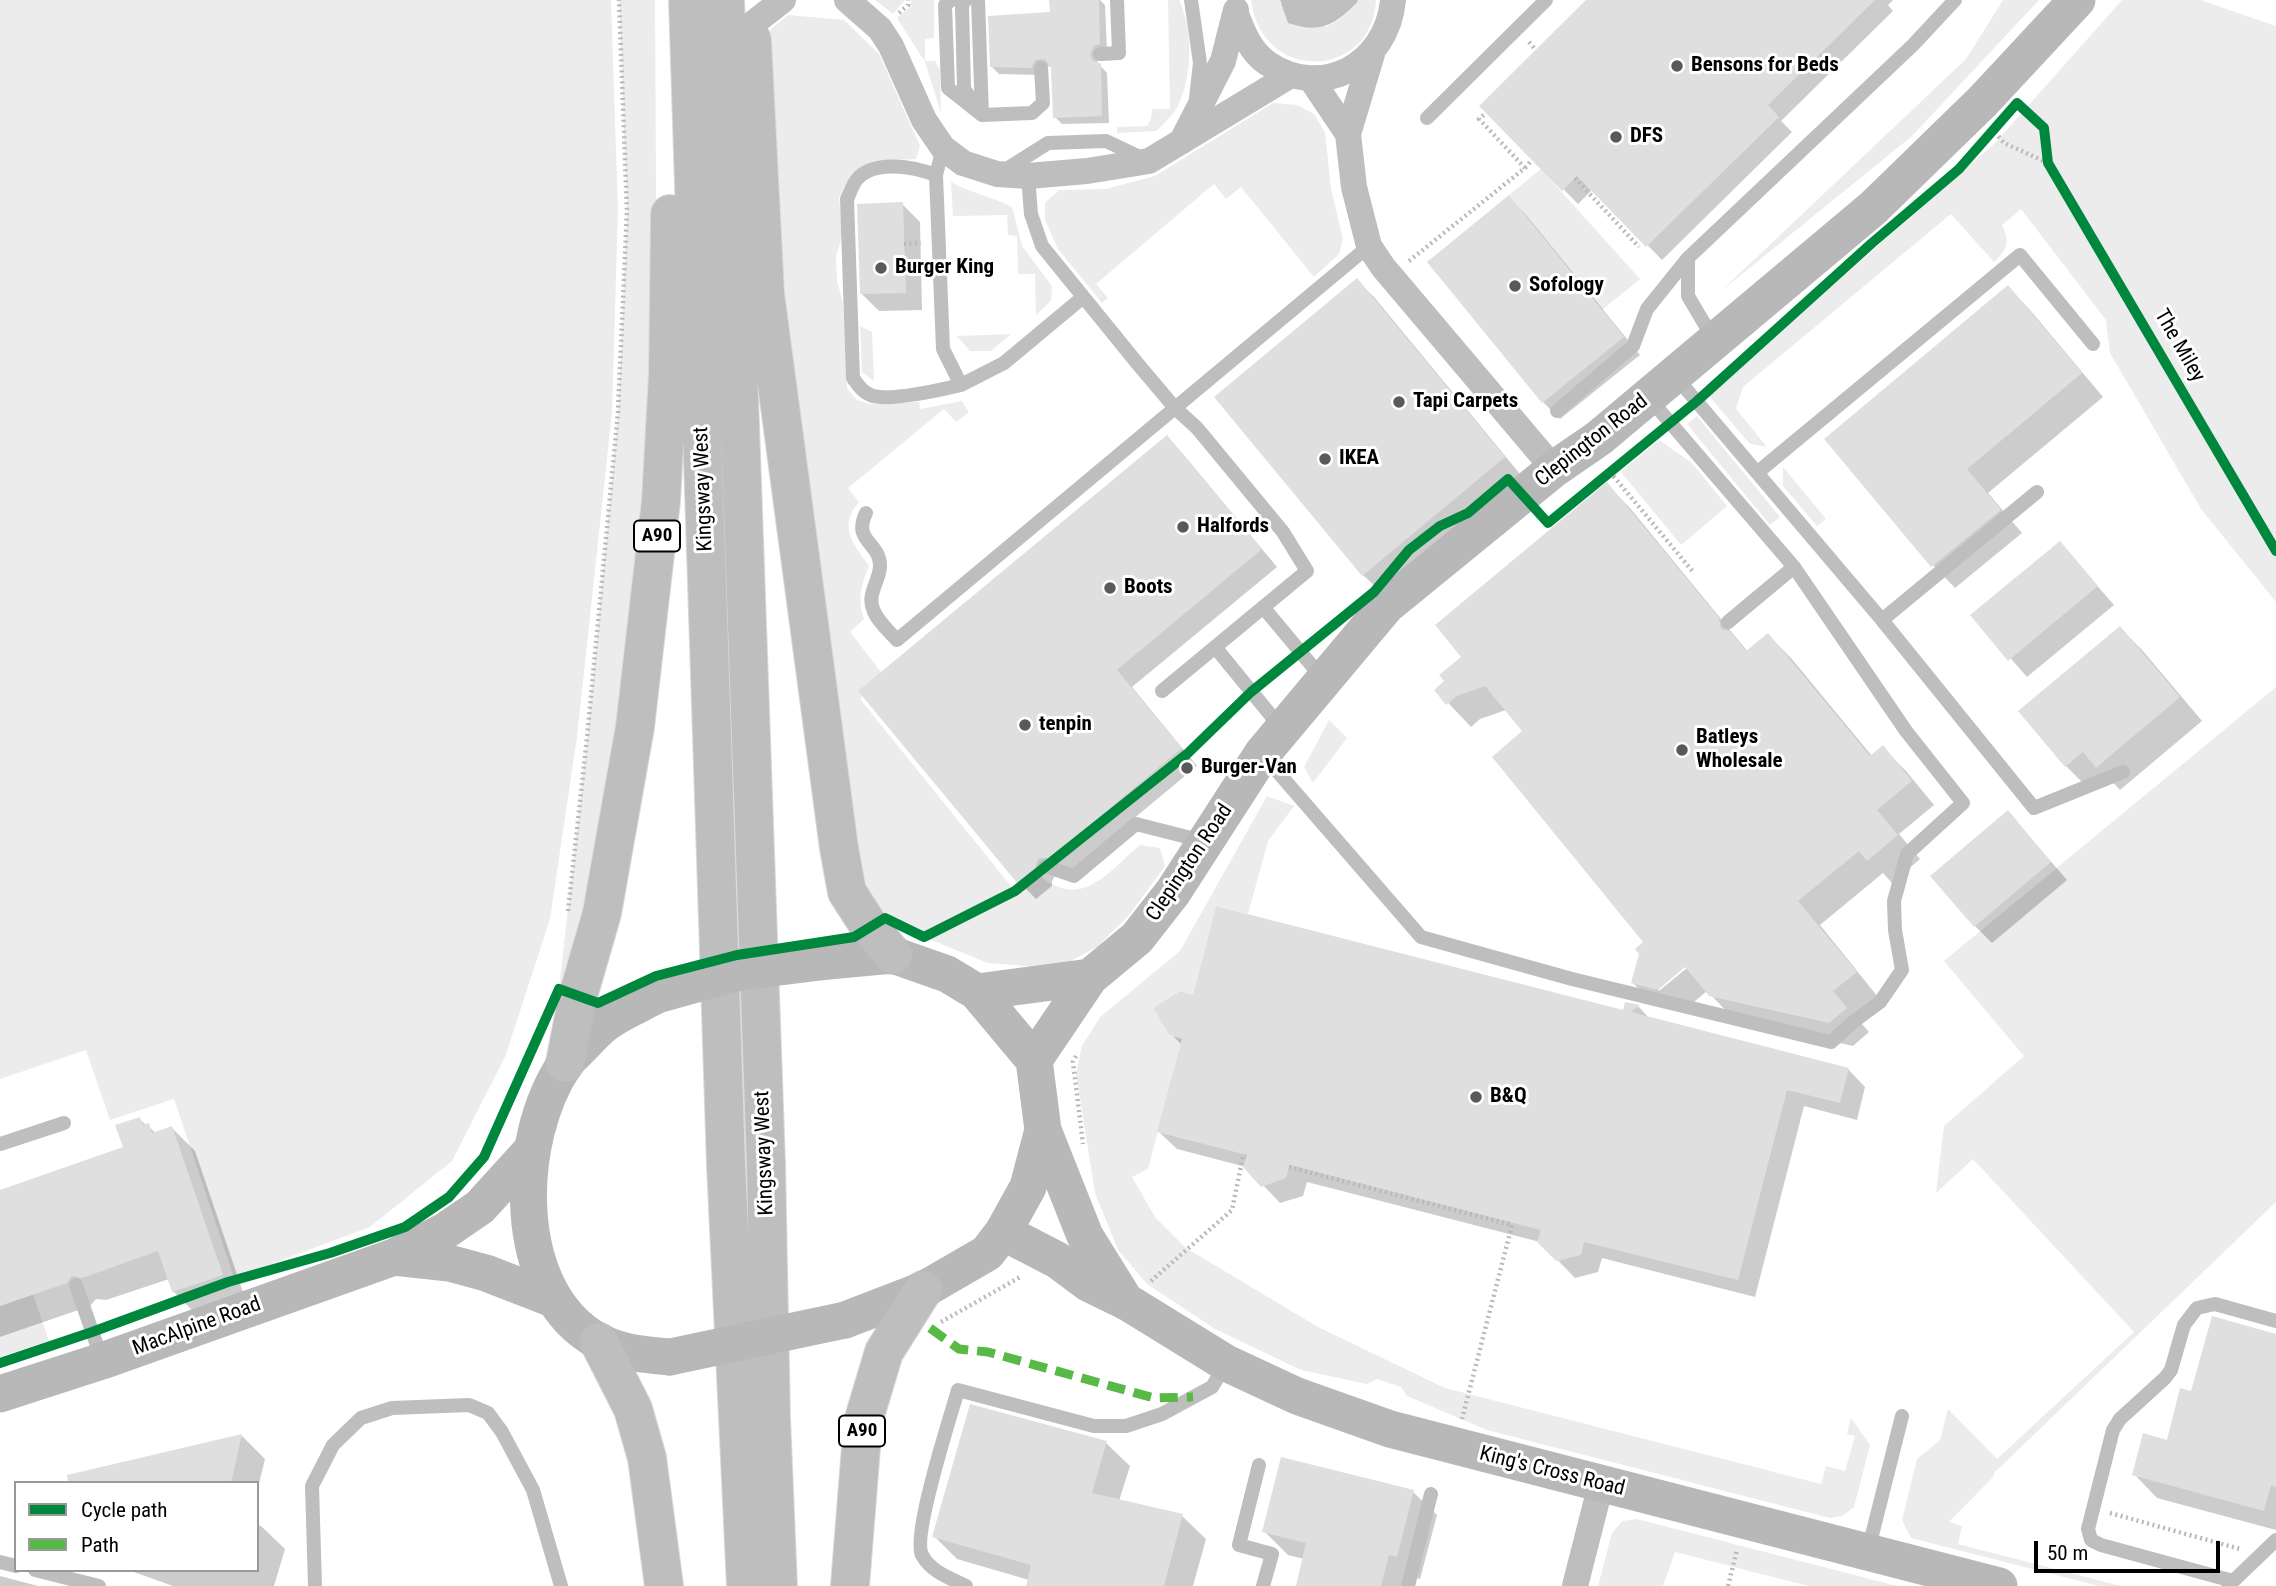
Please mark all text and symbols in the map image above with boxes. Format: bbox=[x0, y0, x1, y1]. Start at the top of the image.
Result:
place label: Bensons for Beds bbox=[1691, 53, 1839, 79]
marker: Bensons for Beds bbox=[1669, 58, 1685, 74]
place label: DFS bbox=[1630, 124, 1663, 150]
marker: DFS bbox=[1608, 129, 1624, 145]
place label: Burger King bbox=[895, 255, 994, 281]
marker: Burger King bbox=[873, 260, 889, 276]
place label: Sofology bbox=[1529, 273, 1604, 299]
marker: Sofology bbox=[1507, 278, 1523, 294]
street label: The Miley bbox=[2148, 305, 2210, 387]
place label: Tapi Carpets bbox=[1413, 389, 1518, 415]
street label: Clepington Road bbox=[1531, 389, 1653, 493]
marker: Tapi Carpets bbox=[1391, 394, 1407, 410]
street label: Kingsway West bbox=[689, 426, 719, 552]
place label: IKEA bbox=[1339, 446, 1379, 472]
marker: IKEA bbox=[1317, 451, 1333, 467]
place label: Halfords bbox=[1197, 514, 1269, 540]
marker: Halfords bbox=[1175, 519, 1191, 535]
road number: A90 bbox=[634, 520, 680, 552]
place label: Boots bbox=[1124, 575, 1173, 601]
marker: Boots bbox=[1102, 580, 1118, 596]
place label: tenpin bbox=[1039, 712, 1092, 738]
marker: tenpin bbox=[1017, 717, 1033, 733]
place label: Batleys Wholesale bbox=[1696, 725, 1783, 775]
marker: Batleys Wholesale bbox=[1674, 742, 1690, 758]
place label: Burger-Van bbox=[1201, 755, 1297, 781]
marker: Burger-Van bbox=[1179, 760, 1195, 776]
street label: Clepington Road bbox=[1142, 800, 1238, 926]
place label: B&Q bbox=[1490, 1084, 1527, 1110]
marker: B&Q bbox=[1468, 1089, 1484, 1105]
street label: Kingsway West bbox=[750, 1090, 780, 1216]
street label: MacAlpine Road bbox=[129, 1292, 265, 1362]
road number: A90 bbox=[839, 1415, 885, 1446]
street label: King's Cross Road bbox=[1477, 1442, 1627, 1502]
legend bbox=[14, 1481, 259, 1572]
text: Cycle path bbox=[81, 1498, 167, 1522]
scale bar bbox=[2038, 1526, 2224, 1570]
text: Path bbox=[81, 1533, 119, 1557]
text: 50 m bbox=[2047, 1541, 2088, 1565]

